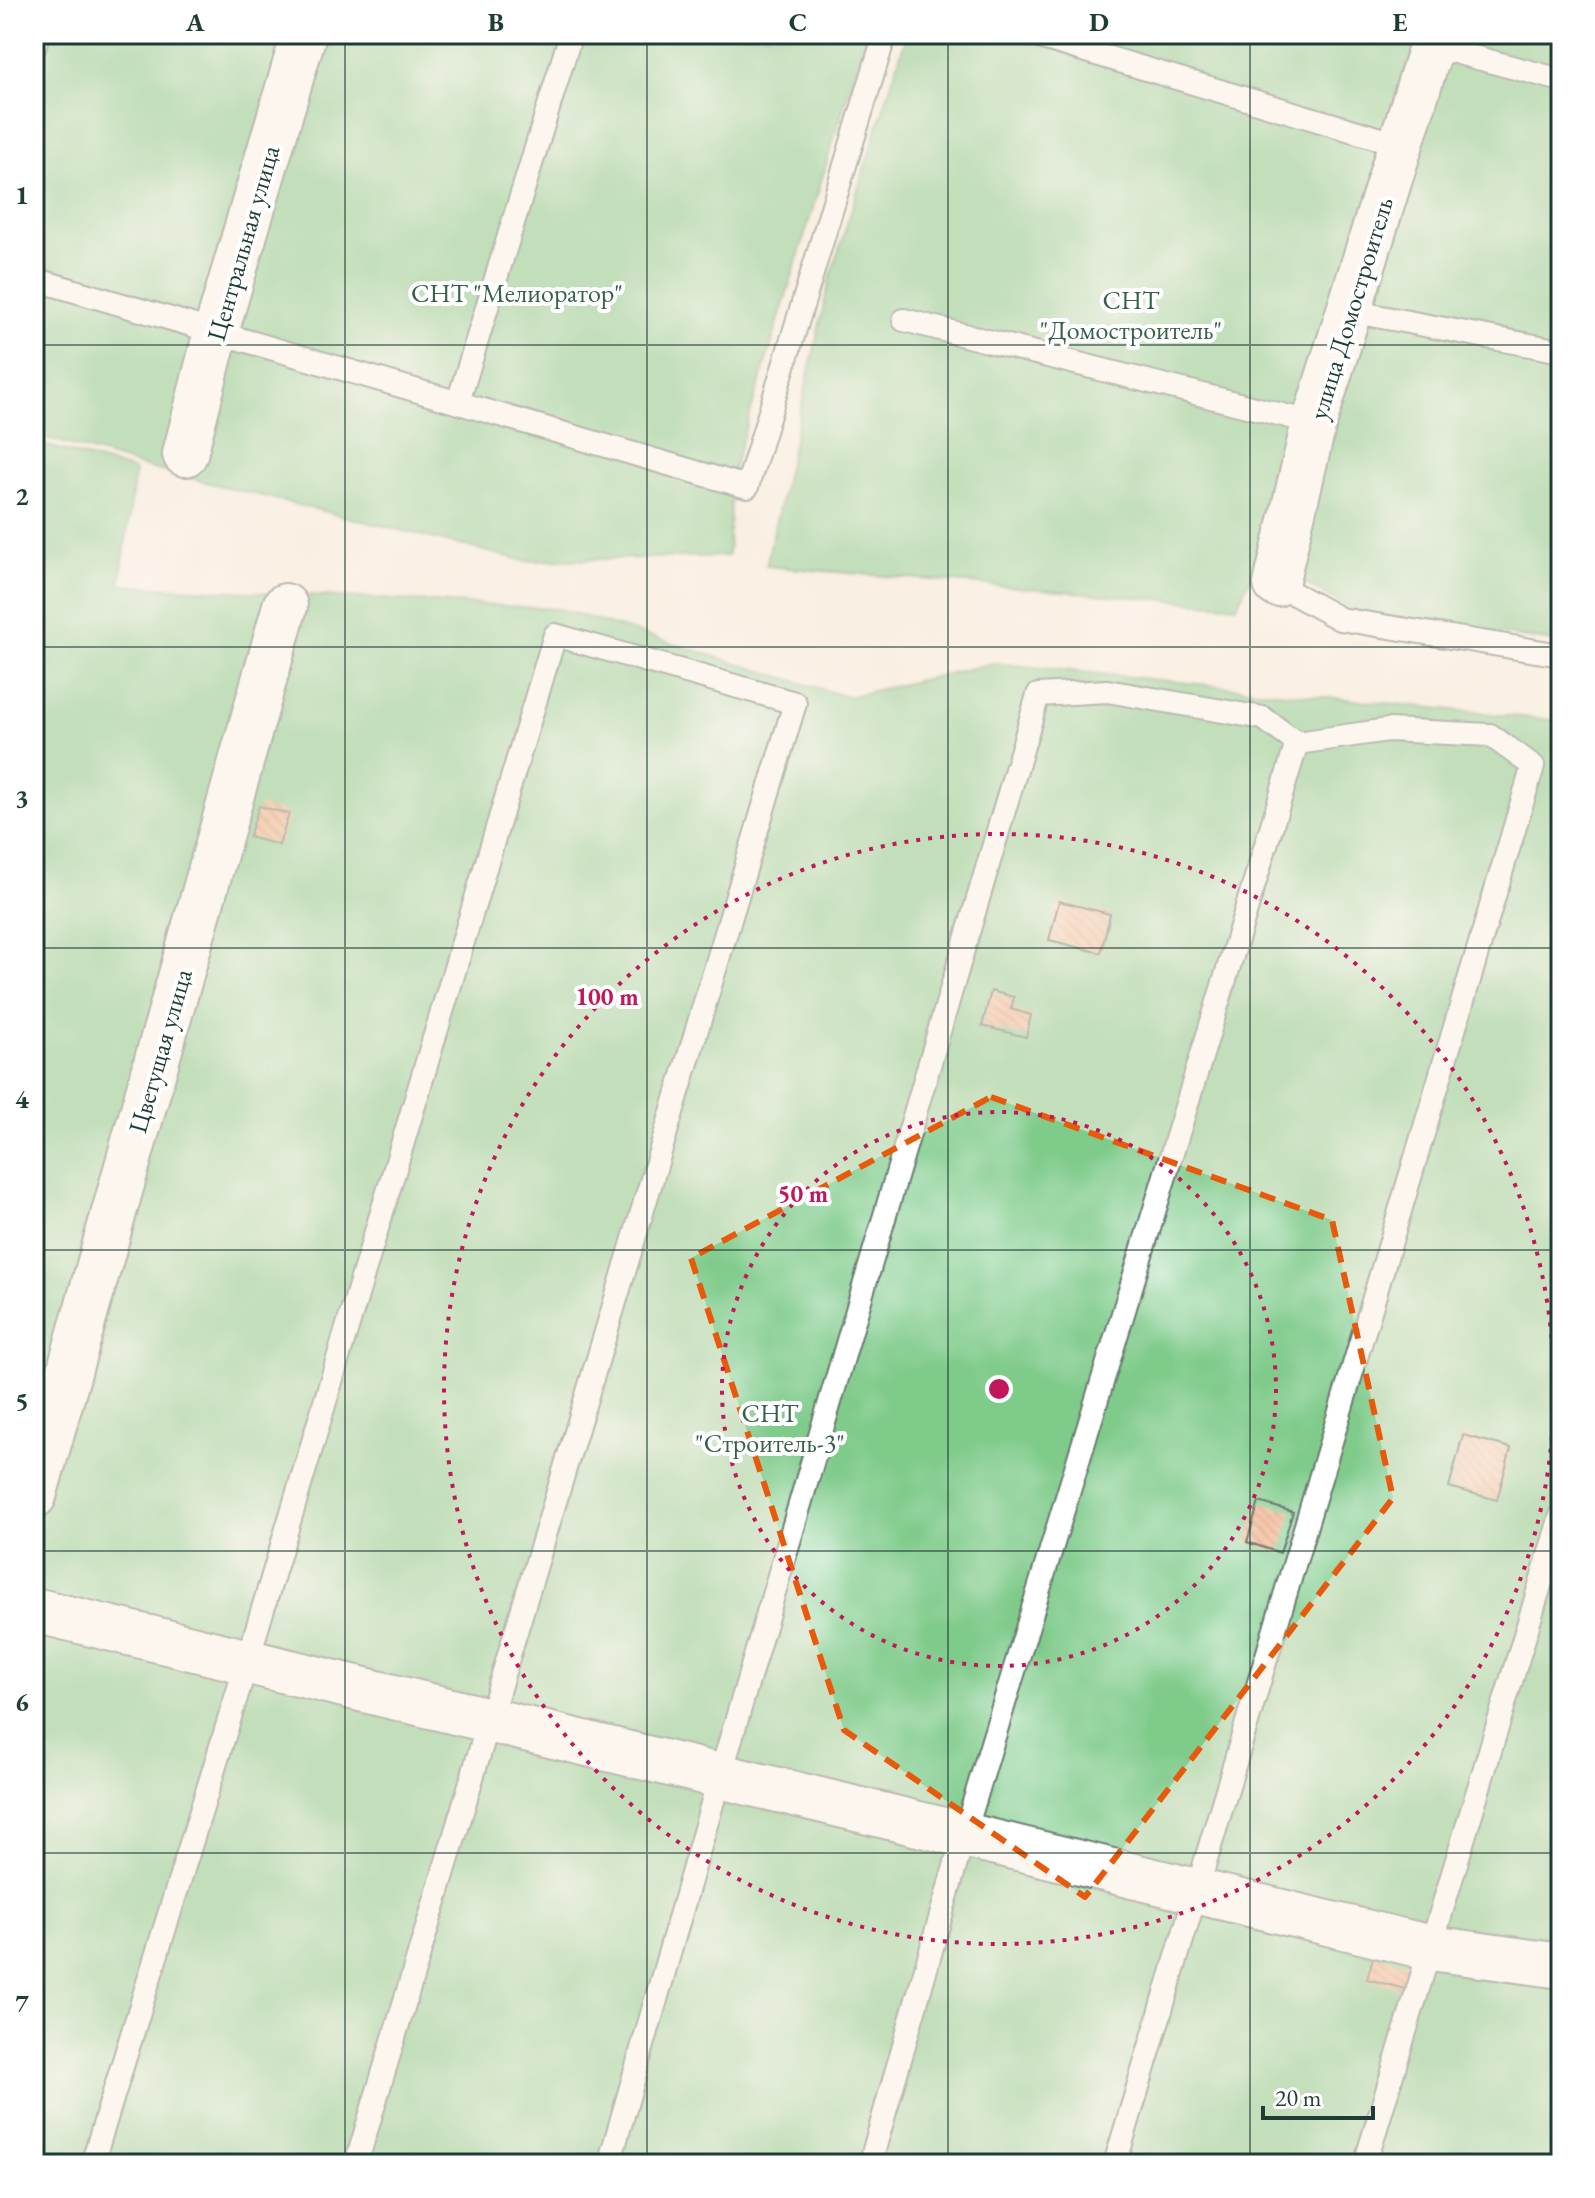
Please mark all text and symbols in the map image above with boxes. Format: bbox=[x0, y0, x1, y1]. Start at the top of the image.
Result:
text: A bbox=[185, 5, 205, 39]
text: B bbox=[488, 5, 504, 39]
text: C bbox=[789, 5, 807, 39]
text: D bbox=[1089, 5, 1109, 39]
text: E bbox=[1393, 5, 1408, 39]
street label: Центральная улица bbox=[199, 141, 287, 345]
text: 1 bbox=[15, 178, 29, 212]
street label: улица Домостроитель bbox=[1301, 193, 1401, 423]
park label: СНТ "Мелиоратор" bbox=[411, 276, 623, 310]
park label: СНТ "Домостроитель" bbox=[1040, 283, 1222, 347]
text: 2 bbox=[15, 479, 29, 513]
text: 3 bbox=[15, 781, 29, 815]
street label: Цветущая улица bbox=[120, 964, 200, 1137]
text: 100 m bbox=[575, 981, 639, 1012]
text: 4 bbox=[15, 1082, 29, 1116]
text: 50 m bbox=[778, 1178, 828, 1209]
centre of rings bbox=[985, 1375, 1013, 1403]
text: 5 bbox=[15, 1384, 29, 1418]
park label: СНТ "Строитель-3" bbox=[695, 1396, 845, 1460]
text: 6 bbox=[15, 1685, 29, 1719]
text: 7 bbox=[15, 1986, 29, 2020]
scale bar bbox=[1263, 2070, 1373, 2120]
text: 20 m bbox=[1275, 2082, 1322, 2113]

